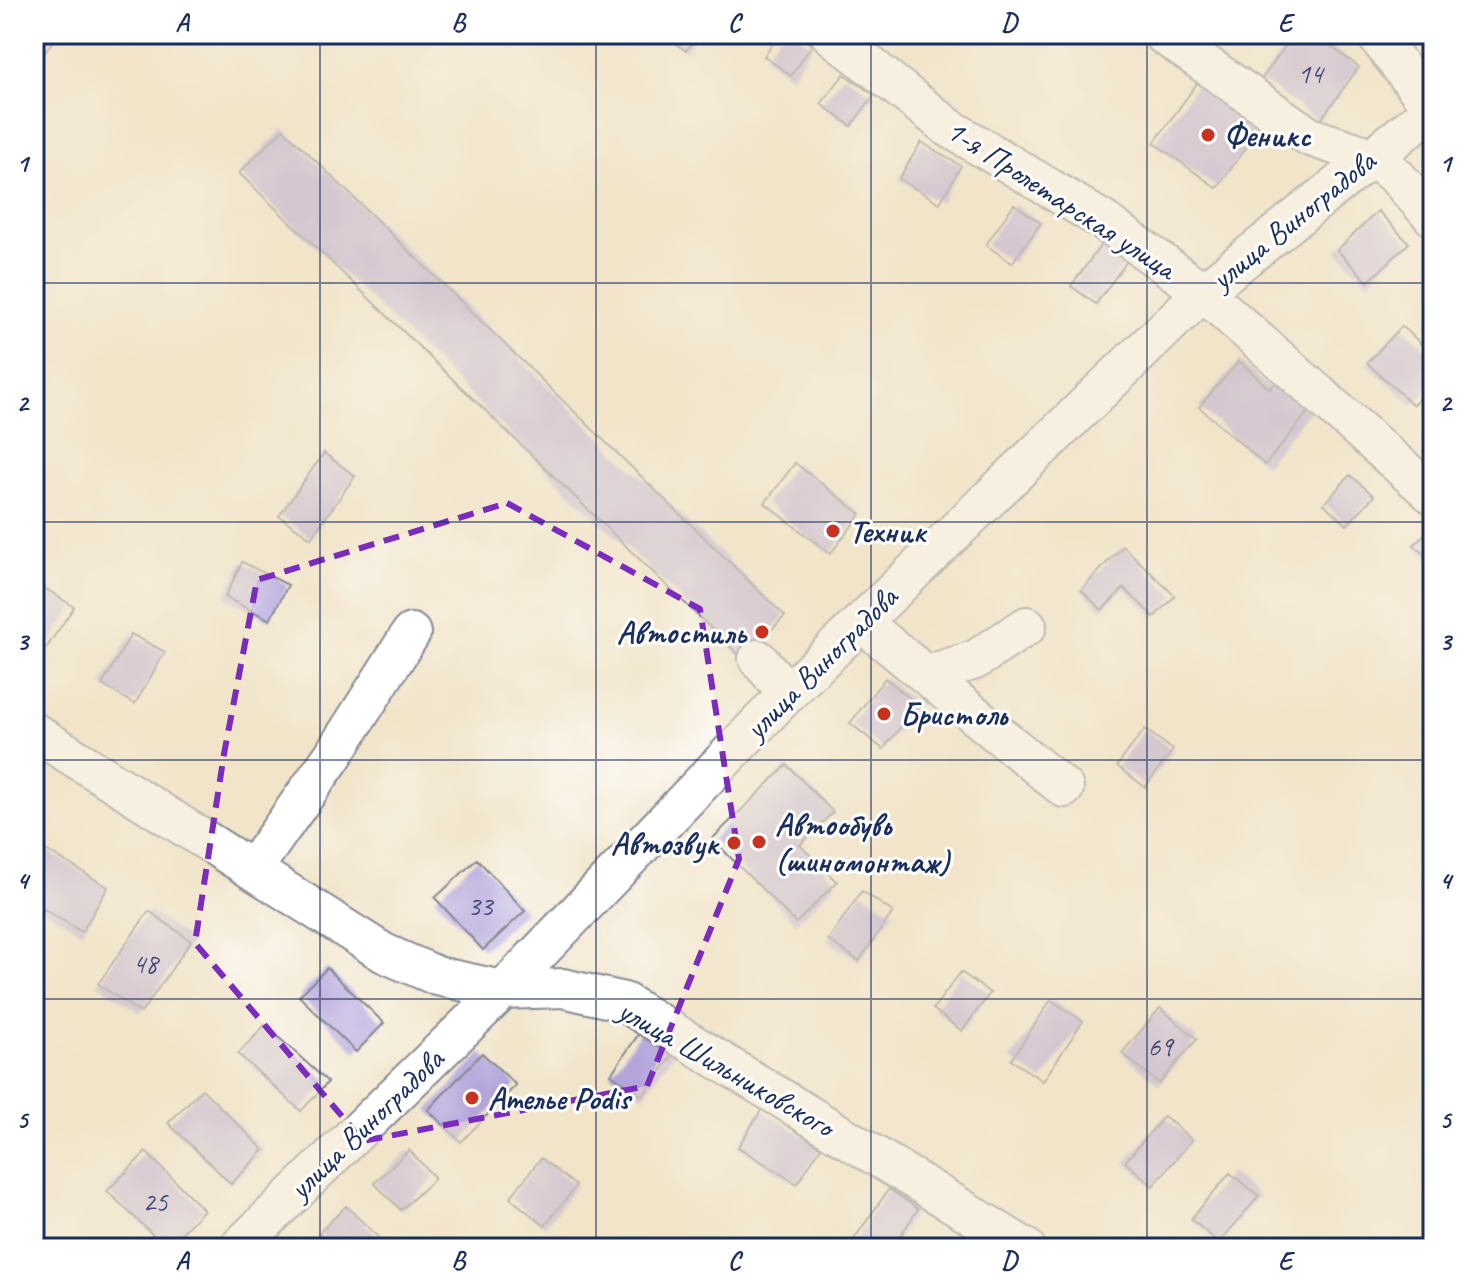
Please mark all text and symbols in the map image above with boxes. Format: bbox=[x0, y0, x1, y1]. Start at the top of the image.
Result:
text: A bbox=[175, 6, 190, 39]
text: B bbox=[451, 6, 467, 39]
text: C bbox=[728, 6, 744, 39]
text: D bbox=[1001, 6, 1019, 39]
text: E bbox=[1278, 6, 1296, 39]
house number: 14 bbox=[1297, 56, 1325, 91]
street label: 1-я Пролетарская улица bbox=[938, 109, 1186, 290]
place label: Феникс bbox=[1224, 115, 1312, 156]
marker: Феникс bbox=[1199, 126, 1217, 144]
street label: улица Виноградова bbox=[1201, 140, 1385, 300]
text: 1 bbox=[16, 147, 31, 180]
text: 1 bbox=[1439, 147, 1454, 180]
text: 2 bbox=[16, 386, 30, 419]
text: 2 bbox=[1439, 386, 1453, 419]
place label: Техник bbox=[849, 511, 928, 552]
marker: Техник bbox=[824, 522, 842, 540]
street label: улица Виноградова bbox=[734, 576, 908, 750]
place label: Автостиль bbox=[617, 612, 748, 653]
marker: Автостиль bbox=[753, 623, 771, 641]
text: 3 bbox=[16, 625, 30, 658]
text: 3 bbox=[1439, 625, 1453, 658]
place label: Бристоль bbox=[900, 694, 1009, 735]
marker: Бристоль bbox=[875, 705, 893, 723]
place label: Автообувь (шиномонтаж) bbox=[775, 804, 952, 882]
place label: Автозвук bbox=[611, 823, 720, 864]
marker: Автообувь (шиномонтаж) bbox=[750, 833, 768, 851]
marker: Автозвук bbox=[725, 834, 743, 852]
text: 4 bbox=[16, 864, 31, 897]
text: 4 bbox=[1439, 864, 1454, 897]
house number: 33 bbox=[467, 888, 495, 923]
house number: 48 bbox=[132, 946, 160, 981]
street label: улица Шильниковского bbox=[609, 989, 845, 1148]
house number: 69 bbox=[1147, 1029, 1175, 1064]
street label: улица Виноградова bbox=[278, 1038, 454, 1210]
place label: Ателье Podis bbox=[488, 1078, 634, 1119]
marker: Ателье Podis bbox=[463, 1089, 481, 1107]
text: 5 bbox=[16, 1103, 30, 1136]
text: 5 bbox=[1439, 1103, 1453, 1136]
house number: 25 bbox=[142, 1184, 169, 1219]
text: A bbox=[175, 1244, 190, 1277]
text: B bbox=[451, 1244, 467, 1277]
text: C bbox=[728, 1244, 744, 1277]
text: D bbox=[1001, 1244, 1019, 1277]
text: E bbox=[1278, 1244, 1296, 1277]

